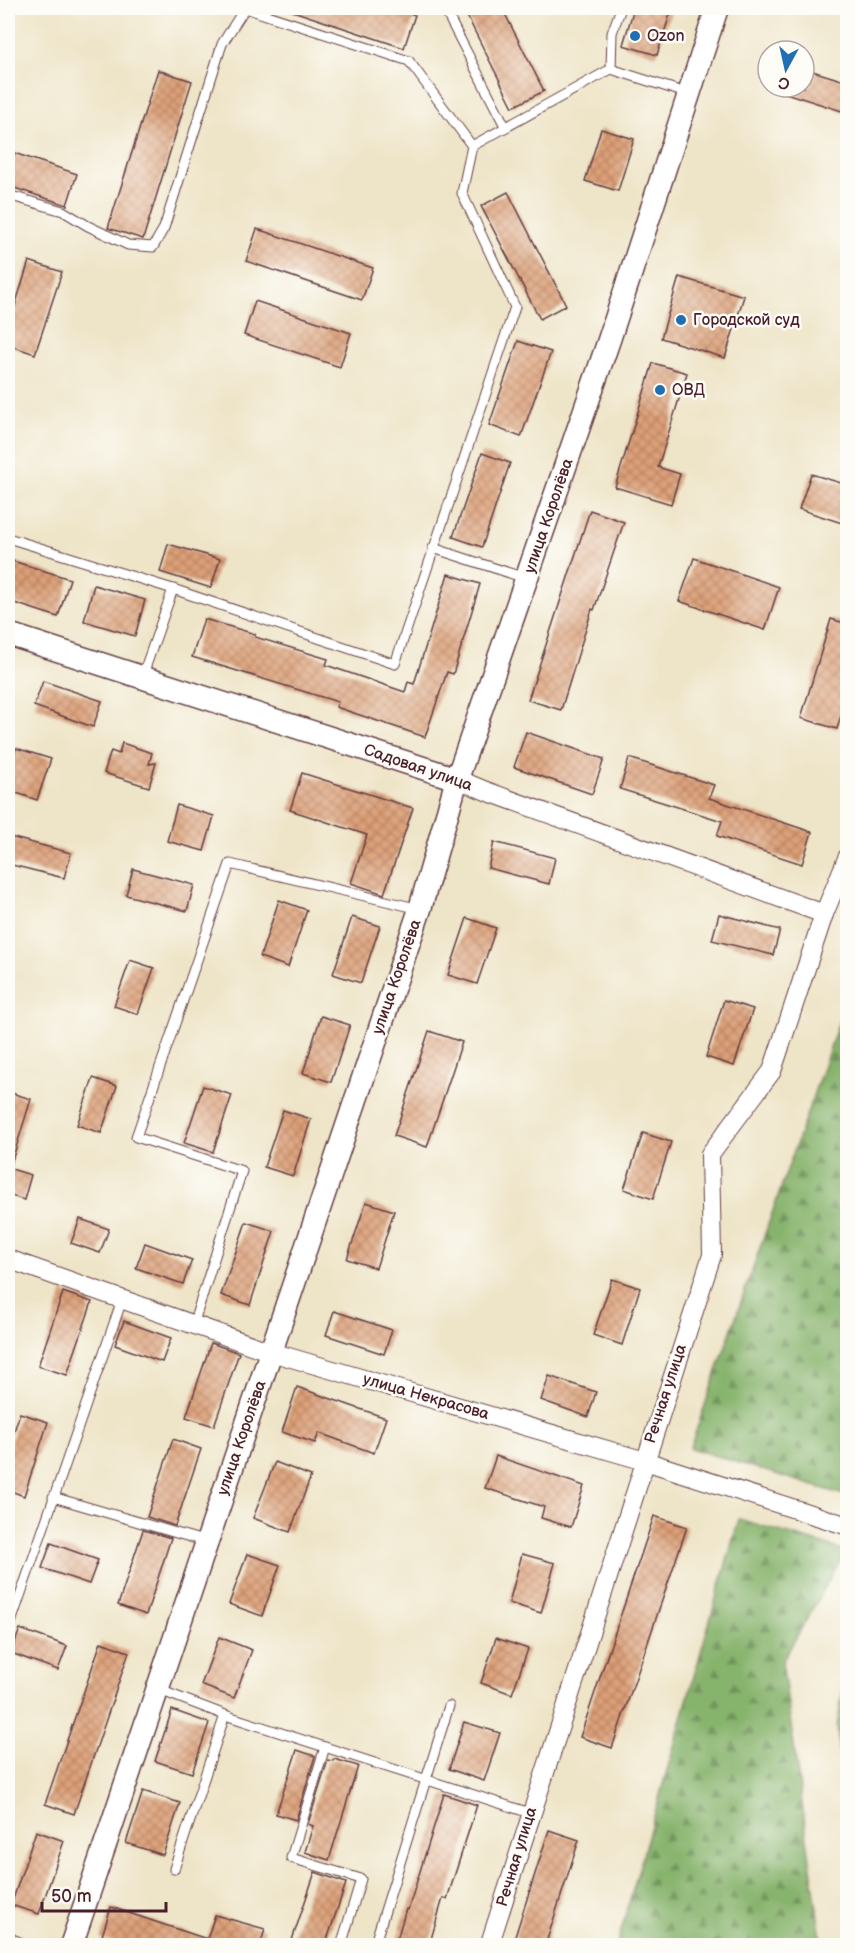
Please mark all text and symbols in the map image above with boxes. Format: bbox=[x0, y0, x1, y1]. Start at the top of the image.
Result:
place label: Ozon bbox=[647, 27, 685, 46]
marker: Ozon bbox=[628, 29, 642, 43]
north arrow bbox=[756, 39, 816, 99]
text: С bbox=[777, 72, 791, 93]
place label: Городской суд bbox=[693, 311, 800, 330]
marker: Городской суд bbox=[674, 313, 688, 327]
place label: ОВД bbox=[672, 381, 705, 400]
marker: ОВД bbox=[653, 383, 667, 397]
street label: улица Королёва bbox=[520, 456, 578, 576]
street label: Садовая улица bbox=[361, 741, 475, 796]
street label: улица Королёва bbox=[368, 917, 426, 1037]
street label: Речная улица bbox=[641, 1341, 691, 1446]
street label: улица Некрасова bbox=[361, 1370, 492, 1424]
street label: улица Королёва bbox=[213, 1378, 271, 1498]
street label: Речная улица bbox=[493, 1804, 541, 1909]
scale bar bbox=[42, 1875, 166, 1913]
text: 50 m bbox=[51, 1886, 92, 1907]

